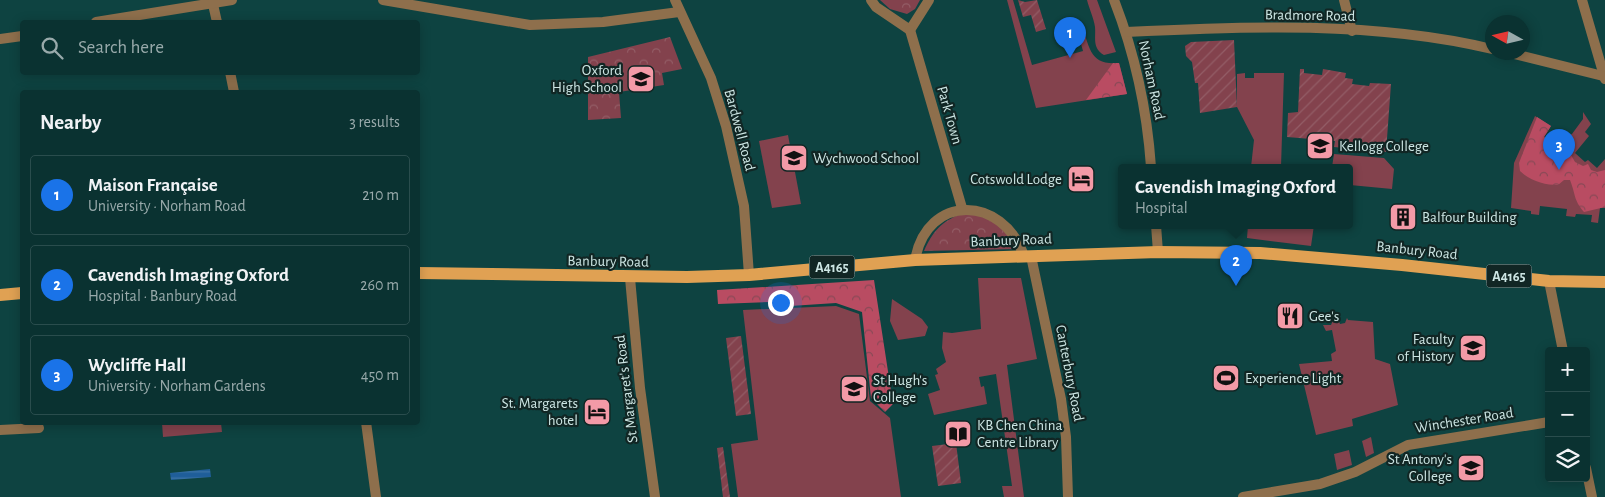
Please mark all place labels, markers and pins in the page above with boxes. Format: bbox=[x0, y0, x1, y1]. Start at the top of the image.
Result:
pin: 1 bbox=[1054, 17, 1086, 58]
place label: Oxford High School bbox=[552, 63, 622, 95]
school or university icon: Oxford High School bbox=[626, 64, 656, 94]
pin: 3 bbox=[1543, 129, 1575, 170]
school or university icon: Kellogg College bbox=[1305, 131, 1335, 161]
place label: Kellogg College bbox=[1339, 139, 1429, 154]
school or university icon: Wychwood School bbox=[779, 143, 809, 173]
place label: Wychwood School bbox=[813, 151, 919, 166]
hotel icon: Cotswold Lodge bbox=[1066, 164, 1096, 194]
place label: Cotswold Lodge bbox=[970, 172, 1062, 187]
building icon: Balfour Building bbox=[1388, 202, 1418, 232]
place label: Balfour Building bbox=[1422, 210, 1517, 225]
pin: 2 bbox=[1220, 245, 1252, 286]
restaurant icon: Gee's bbox=[1275, 301, 1305, 331]
place label: Gee's bbox=[1309, 309, 1339, 324]
place label: Faculty of History bbox=[1397, 332, 1455, 364]
school or university icon: Faculty of History bbox=[1458, 333, 1488, 363]
sports icon: Experience Light bbox=[1211, 363, 1241, 393]
place label: Experience Light bbox=[1245, 371, 1342, 386]
place label: St Hugh's College bbox=[873, 373, 927, 405]
school or university icon: St Hugh's College bbox=[839, 374, 869, 404]
place label: St. Margarets hotel bbox=[501, 396, 578, 428]
hotel icon: St. Margarets hotel bbox=[582, 397, 612, 427]
place label: KB Chen China Centre Library bbox=[977, 418, 1062, 450]
library icon: KB Chen China Centre Library bbox=[943, 419, 973, 449]
place label: St Antony's College bbox=[1388, 452, 1452, 484]
school or university icon: St Antony's College bbox=[1456, 453, 1486, 483]

